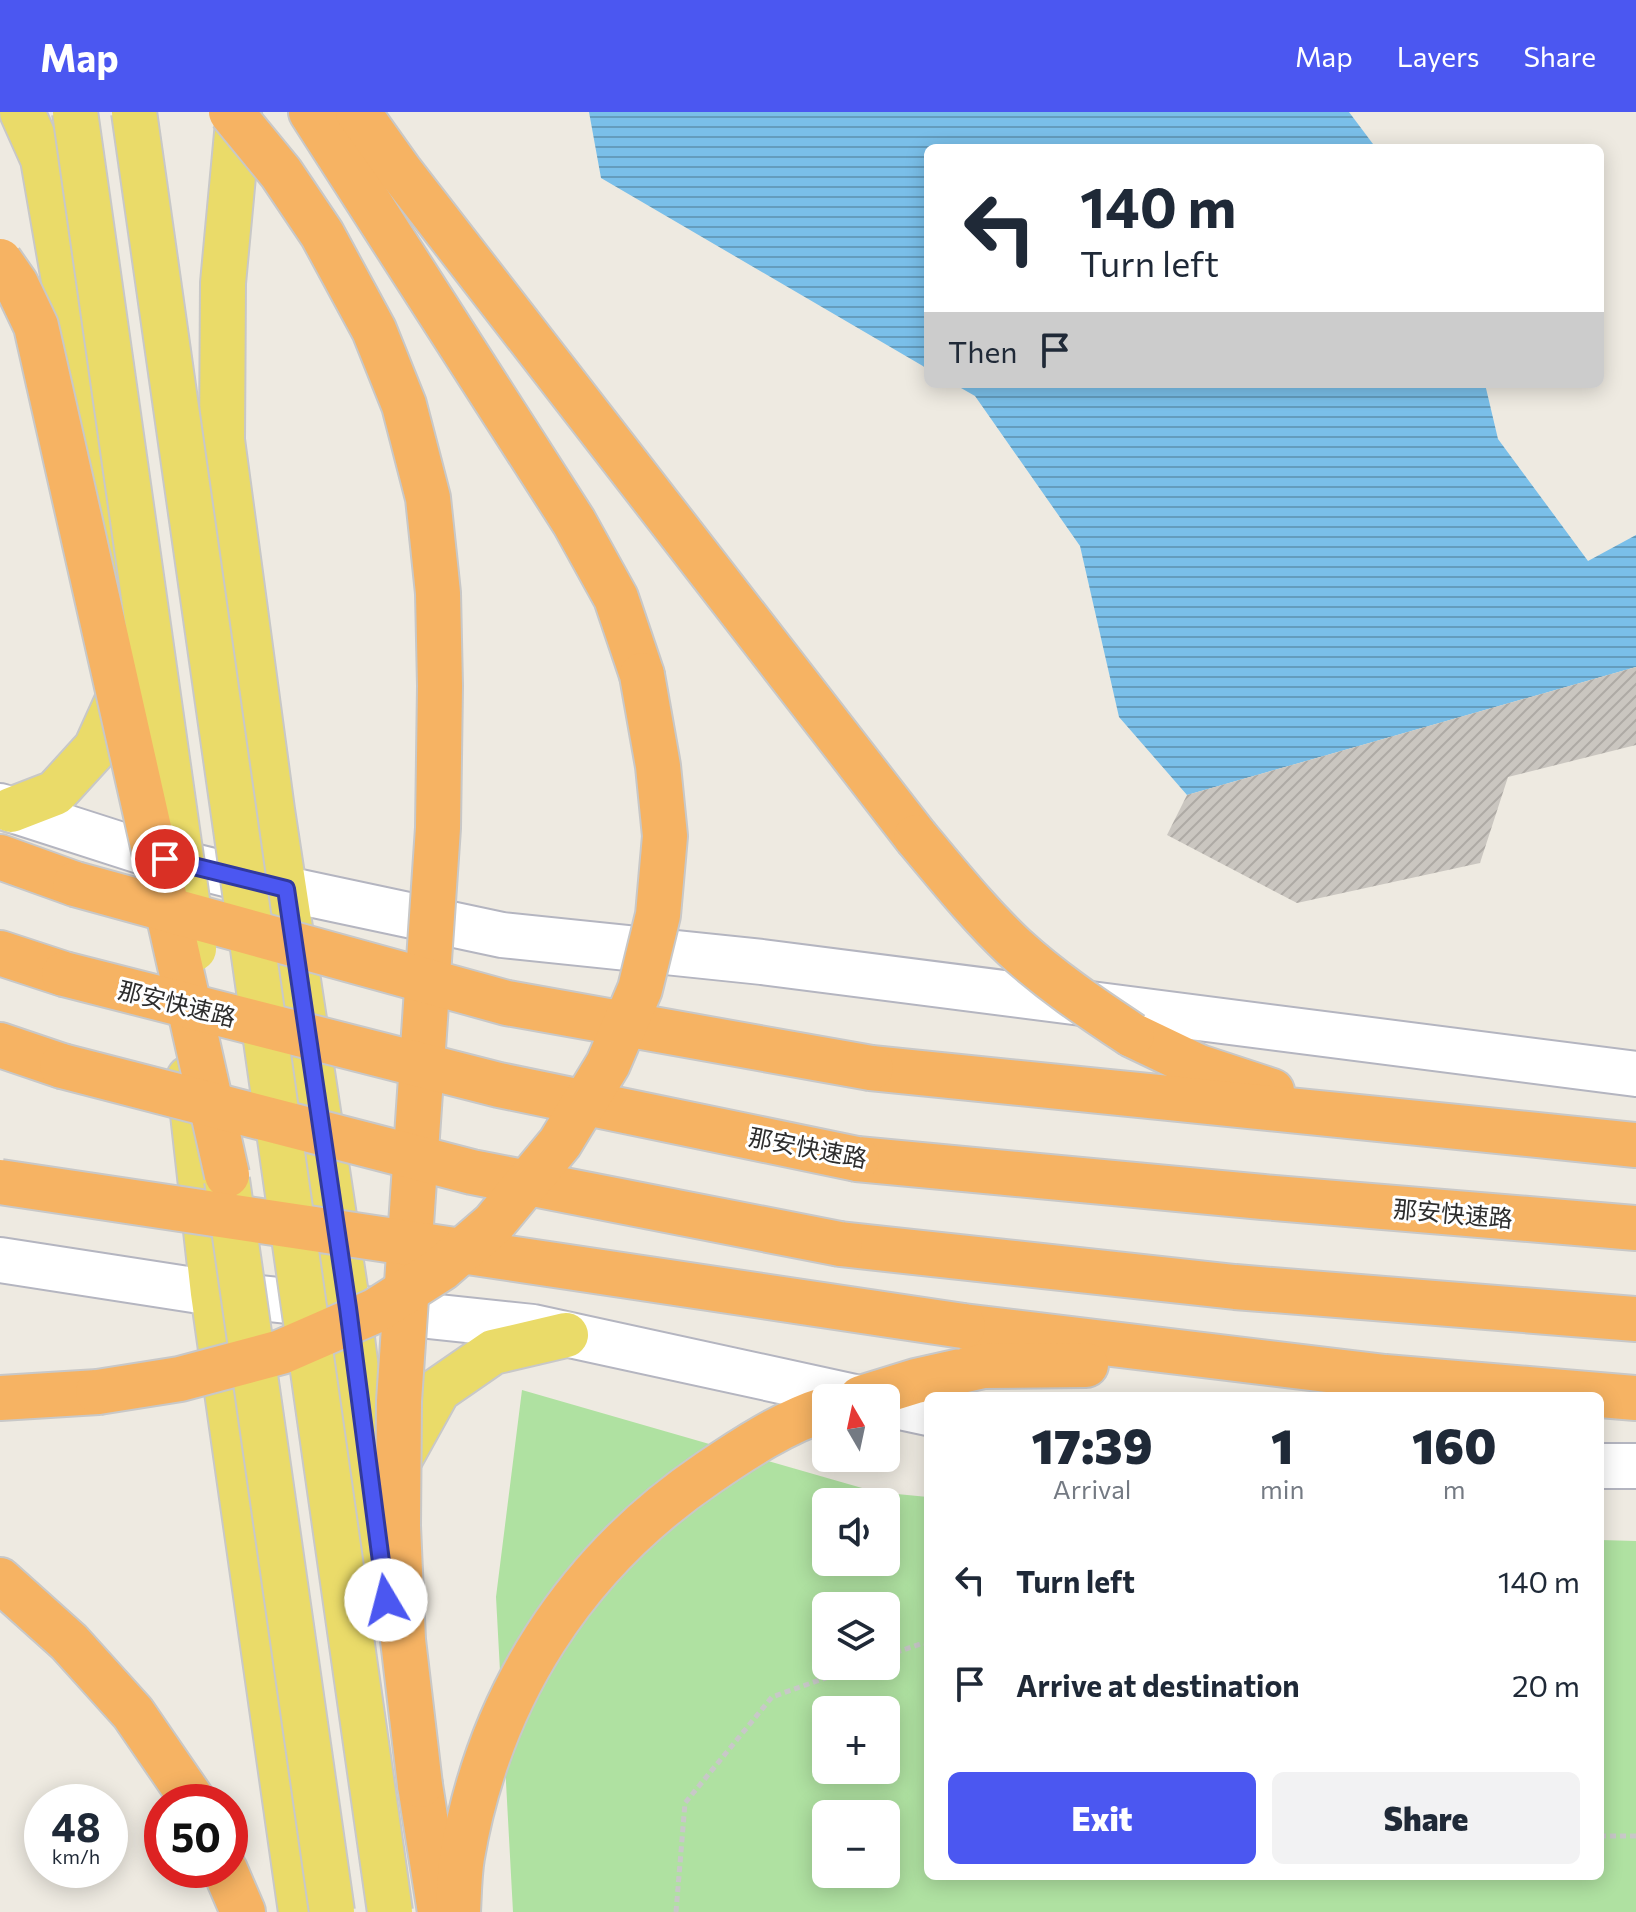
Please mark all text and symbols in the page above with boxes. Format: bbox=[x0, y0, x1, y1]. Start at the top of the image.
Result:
text: Map bbox=[40, 33, 119, 80]
text: Map bbox=[1295, 39, 1353, 73]
text: Layers bbox=[1397, 39, 1479, 73]
text: Share bbox=[1523, 39, 1596, 73]
text: 140 m bbox=[1080, 171, 1236, 240]
icon: left bbox=[948, 176, 1052, 280]
text: Turn left bbox=[1080, 240, 1219, 284]
icon: arrive bbox=[1033, 328, 1077, 372]
text: Then bbox=[948, 332, 1017, 369]
pin bbox=[131, 825, 199, 893]
icon: arrive bbox=[143, 837, 187, 881]
street label: 那安快速路 bbox=[115, 974, 239, 1032]
street label: 那安快速路 bbox=[746, 1121, 870, 1173]
street label: 那安快速路 bbox=[1392, 1193, 1514, 1233]
north arrow bbox=[812, 1384, 900, 1472]
map controls bbox=[812, 1384, 900, 1888]
text: 17:39 bbox=[1032, 1415, 1153, 1474]
text: 1 bbox=[1271, 1415, 1293, 1474]
text: 160 bbox=[1412, 1415, 1496, 1474]
text: Arrival bbox=[1053, 1473, 1131, 1504]
text: min bbox=[1260, 1473, 1304, 1504]
text: m bbox=[1443, 1473, 1466, 1504]
button: sound bbox=[812, 1488, 900, 1576]
position arrow bbox=[344, 1558, 428, 1642]
icon: left bbox=[948, 1558, 992, 1602]
text: Turn left bbox=[1016, 1562, 1135, 1599]
text: 140 m bbox=[1498, 1562, 1580, 1599]
button: layers bbox=[812, 1592, 900, 1680]
icon: arrive bbox=[948, 1662, 992, 1706]
text: Arrive at destination bbox=[1016, 1666, 1300, 1703]
text: 20 m bbox=[1512, 1666, 1580, 1703]
button: + bbox=[812, 1696, 900, 1784]
button: Exit bbox=[948, 1772, 1256, 1864]
button: Share bbox=[1272, 1772, 1580, 1864]
speed limit sign: 50 bbox=[144, 1784, 248, 1888]
button: − bbox=[812, 1800, 900, 1888]
text: 48 bbox=[51, 1801, 101, 1850]
text: km/h bbox=[52, 1844, 100, 1868]

